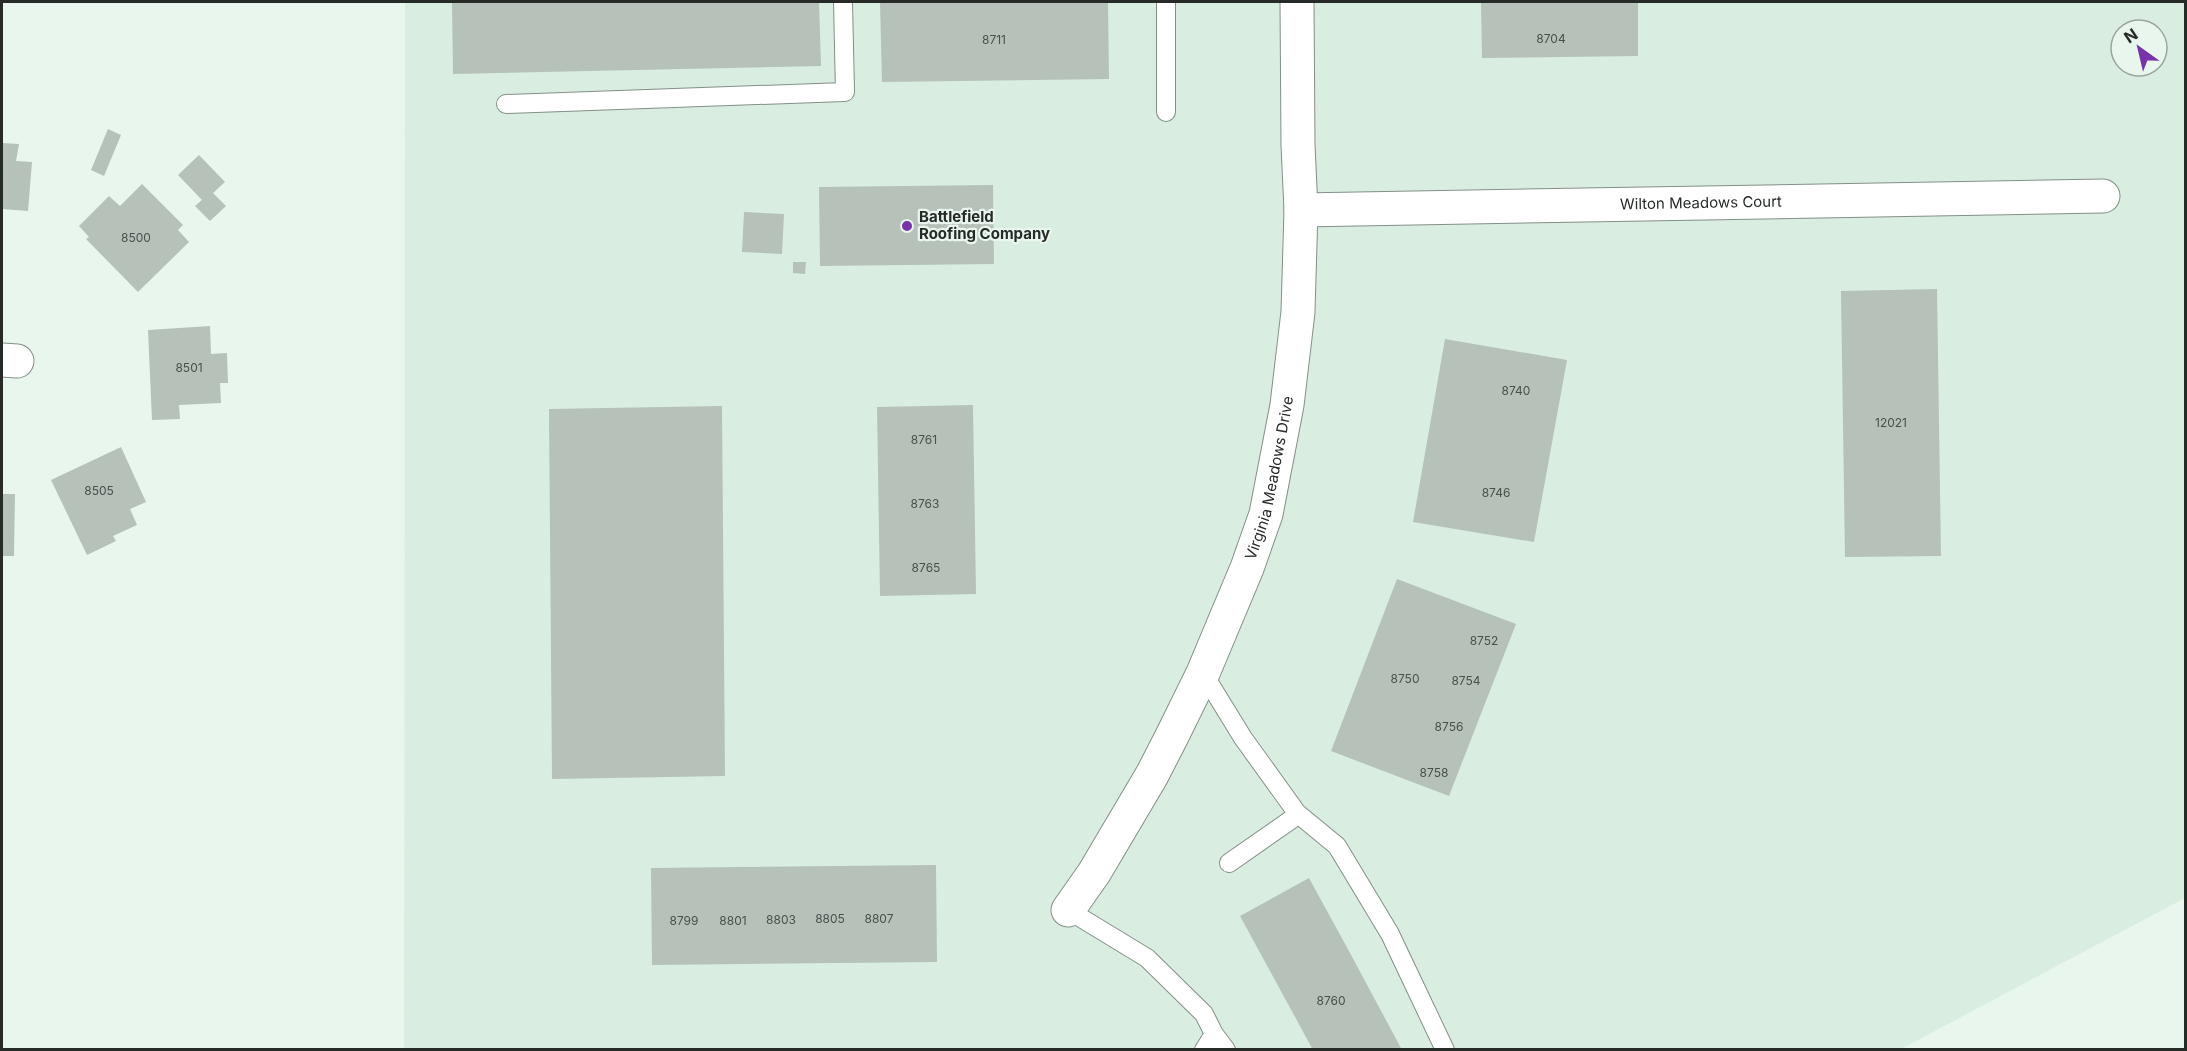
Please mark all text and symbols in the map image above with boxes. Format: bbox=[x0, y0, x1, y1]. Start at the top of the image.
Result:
north arrow bbox=[2109, 18, 2169, 78]
text: N bbox=[2120, 24, 2141, 47]
house number: 8704 bbox=[1536, 31, 1566, 46]
house number: 8711 bbox=[982, 32, 1006, 47]
street label: Wilton Meadows Court bbox=[1620, 192, 1782, 213]
place label: Battlefield Roofing Company bbox=[919, 207, 1050, 243]
marker: Battlefield Roofing Company bbox=[900, 219, 914, 233]
house number: 8500 bbox=[121, 230, 151, 245]
house number: 8501 bbox=[175, 360, 203, 375]
house number: 8740 bbox=[1502, 383, 1530, 398]
street label: Virginia Meadows Drive bbox=[1241, 395, 1297, 562]
house number: 12021 bbox=[1875, 415, 1907, 430]
house number: 8761 bbox=[911, 432, 937, 447]
house number: 8505 bbox=[84, 483, 114, 498]
house number: 8746 bbox=[1482, 485, 1510, 500]
house number: 8763 bbox=[911, 496, 939, 511]
house number: 8765 bbox=[912, 560, 940, 575]
house number: 8752 bbox=[1470, 633, 1498, 648]
house number: 8750 bbox=[1391, 671, 1419, 686]
house number: 8754 bbox=[1451, 673, 1481, 688]
house number: 8756 bbox=[1435, 719, 1463, 734]
house number: 8758 bbox=[1420, 765, 1448, 780]
house number: 8805 bbox=[815, 911, 845, 926]
house number: 8807 bbox=[865, 911, 894, 926]
house number: 8803 bbox=[766, 912, 796, 927]
house number: 8799 bbox=[670, 913, 698, 928]
house number: 8801 bbox=[719, 913, 747, 928]
house number: 8760 bbox=[1316, 993, 1346, 1008]

